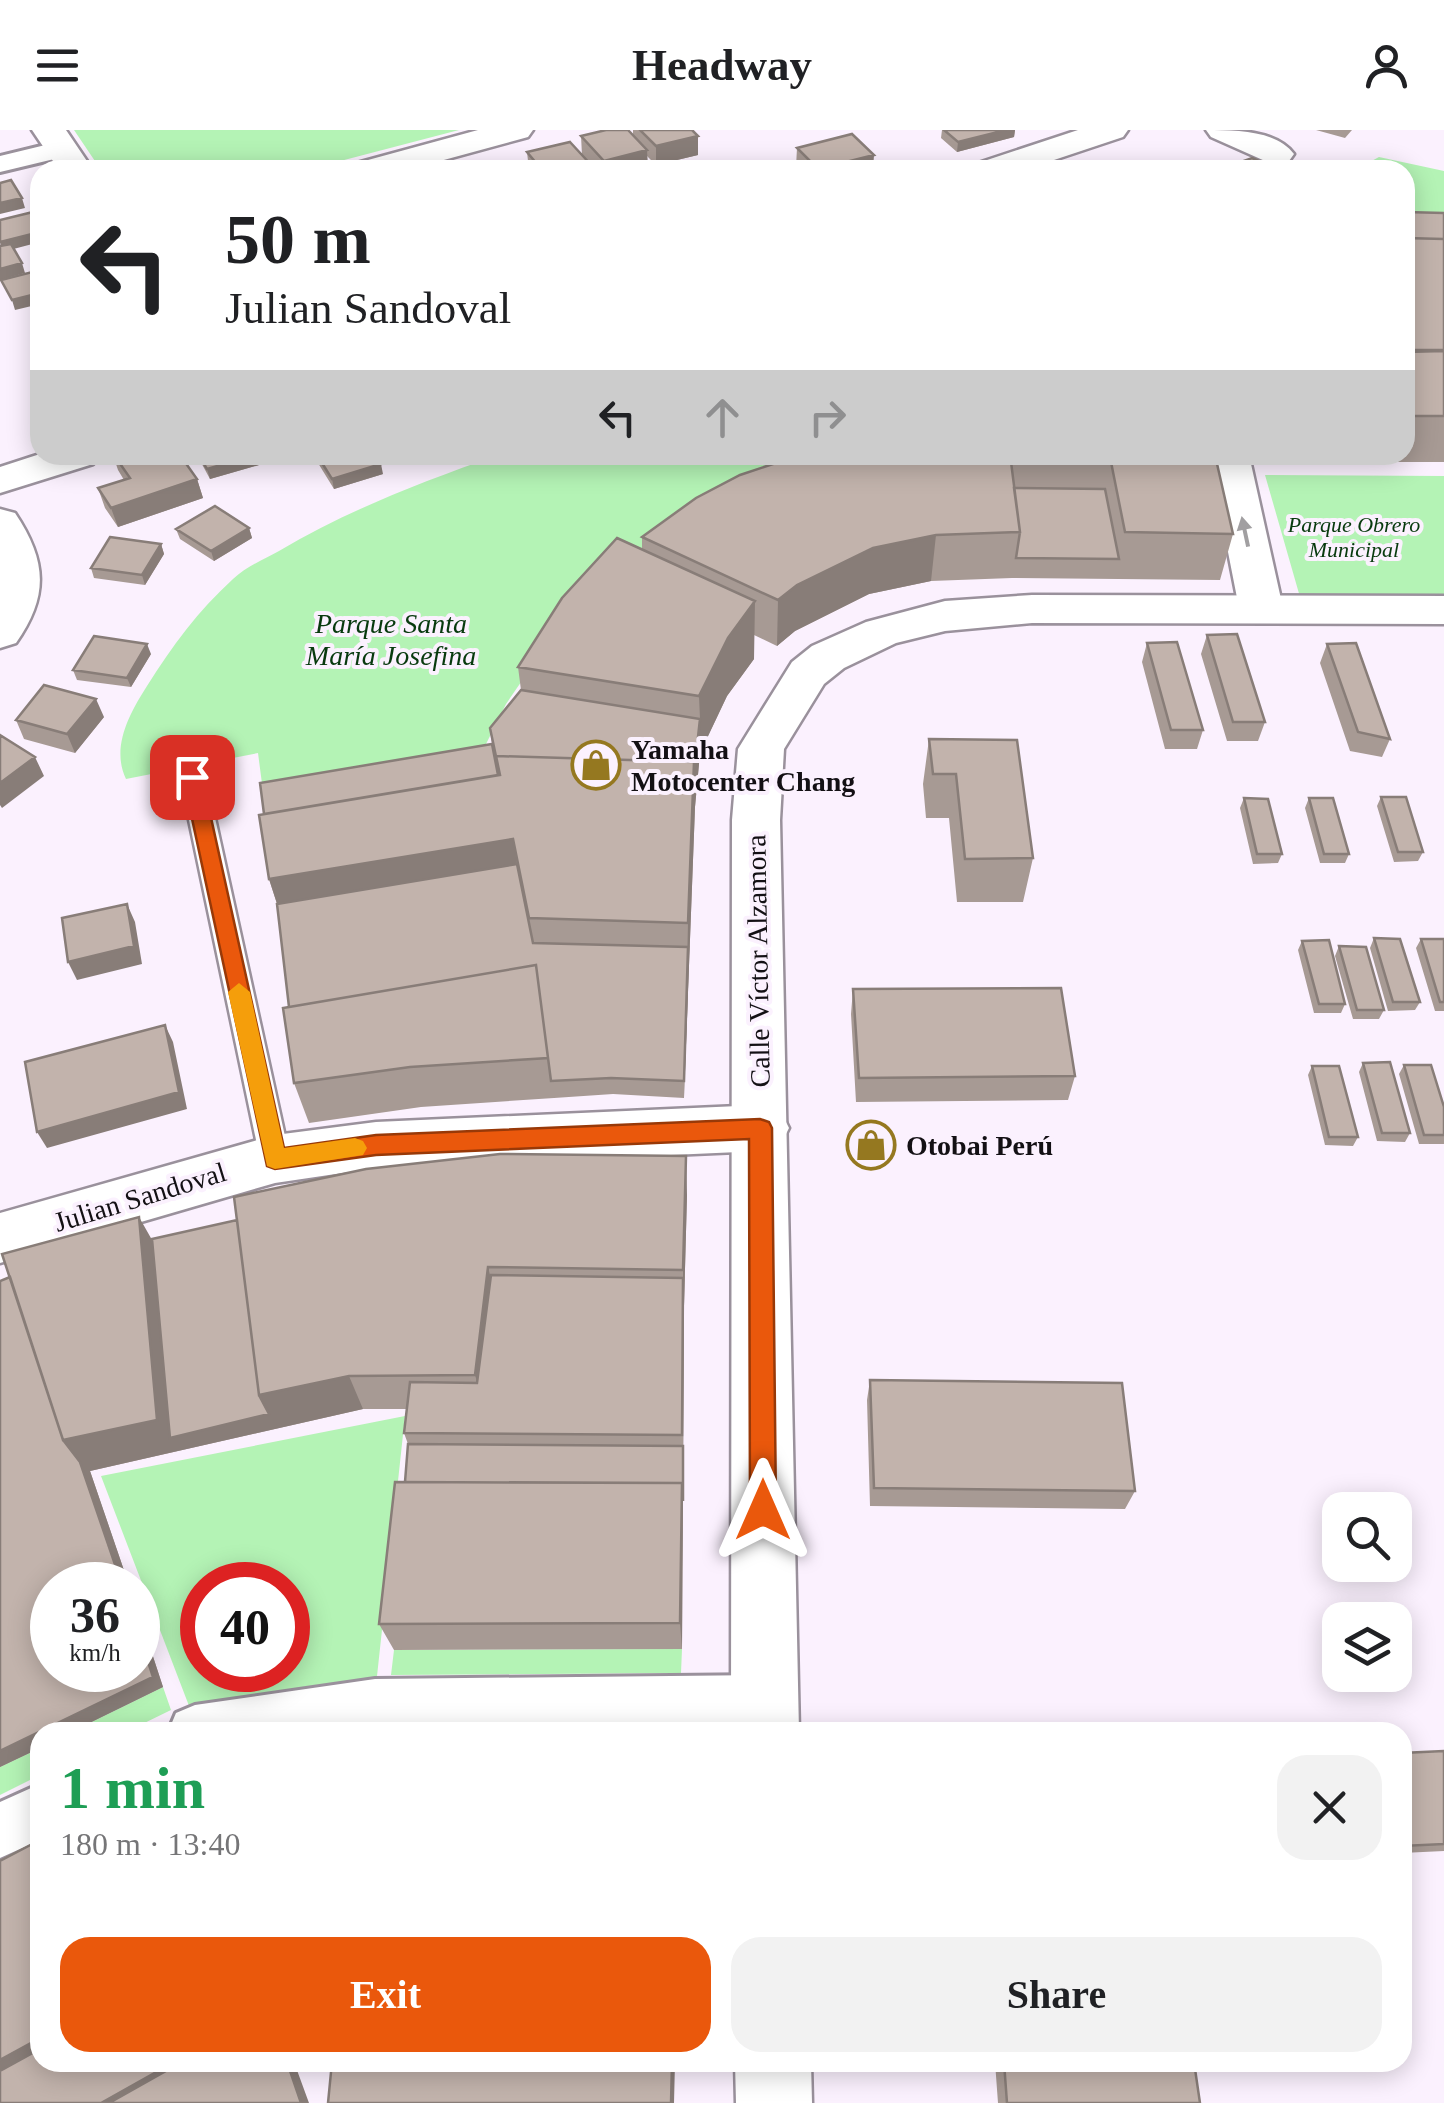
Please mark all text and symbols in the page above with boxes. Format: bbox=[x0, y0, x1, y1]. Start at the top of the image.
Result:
icon: menu bbox=[30, 38, 85, 93]
icon: person bbox=[1359, 38, 1414, 93]
text: Headway bbox=[632, 40, 812, 90]
icon: left bbox=[60, 200, 190, 330]
text: 50 m bbox=[225, 201, 371, 278]
text: Julian Sandoval bbox=[225, 283, 511, 333]
icon: left bbox=[590, 390, 645, 445]
icon: ahead bbox=[695, 390, 750, 445]
icon: right bbox=[800, 390, 855, 445]
park label: Parque Obrero Municipal bbox=[1287, 512, 1420, 562]
one-way arrow bbox=[1237, 516, 1252, 547]
park label: Parque Santa María Josefina bbox=[305, 608, 476, 671]
place label: Yamaha Motocenter Chang bbox=[631, 734, 855, 797]
pin bbox=[150, 735, 235, 820]
shop icon: Yamaha Motocenter Chang bbox=[570, 739, 622, 791]
icon: arrive bbox=[165, 750, 220, 805]
street label: Calle Víctor Alzamora bbox=[740, 834, 776, 1088]
shop icon: Otobai Perú bbox=[845, 1119, 897, 1171]
place label: Otobai Perú bbox=[906, 1130, 1053, 1161]
street label: Julian Sandoval bbox=[50, 1156, 230, 1238]
position arrow bbox=[711, 1458, 815, 1562]
map controls bbox=[1322, 1492, 1412, 1692]
button: search bbox=[1322, 1492, 1412, 1582]
speed limit sign: 40 bbox=[180, 1562, 310, 1692]
text: 36 bbox=[70, 1587, 120, 1643]
button: layers bbox=[1322, 1602, 1412, 1692]
text: km/h bbox=[69, 1639, 121, 1666]
text: 1 min bbox=[60, 1755, 205, 1821]
button: close bbox=[1277, 1755, 1382, 1860]
text: 180 m · 13:40 bbox=[60, 1826, 240, 1862]
button: Exit bbox=[60, 1937, 711, 2052]
button: Share bbox=[731, 1937, 1382, 2052]

